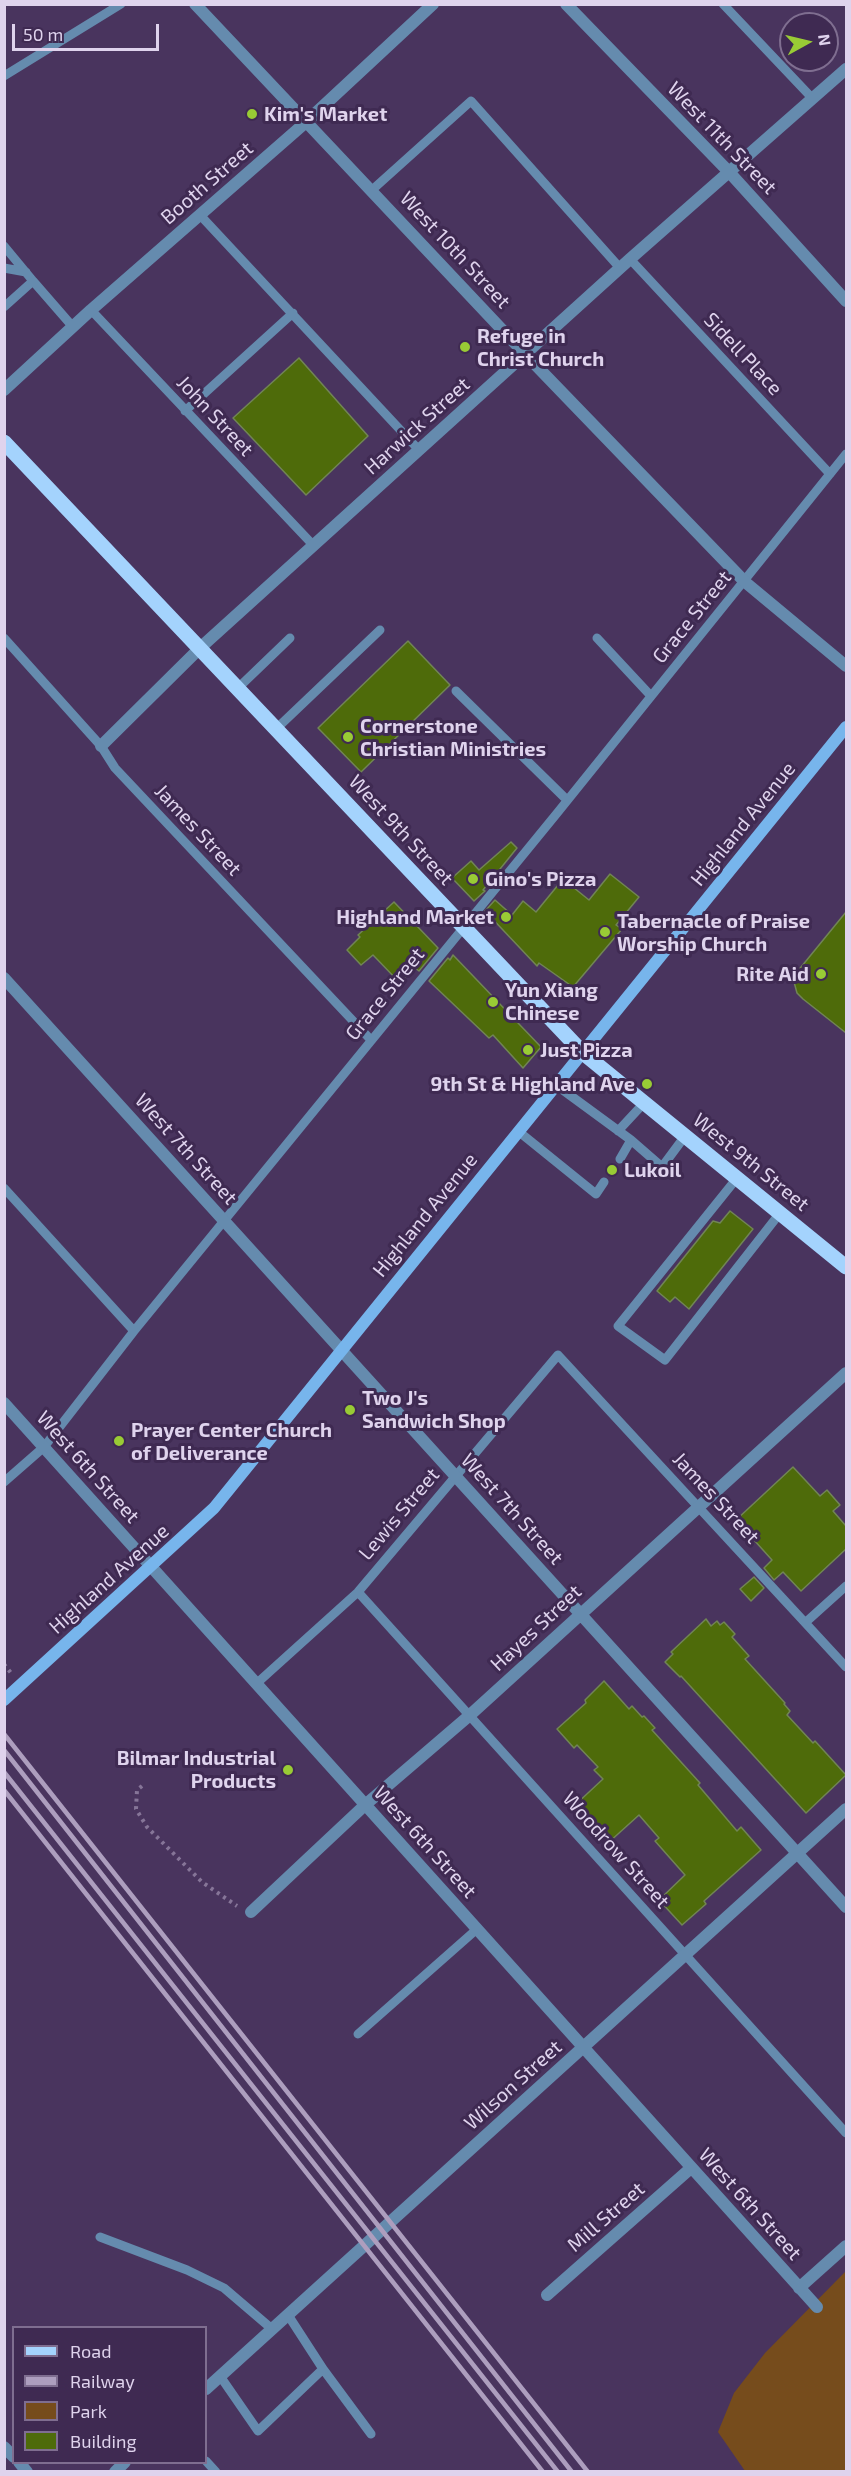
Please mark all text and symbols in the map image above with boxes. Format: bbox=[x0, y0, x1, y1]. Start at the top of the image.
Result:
scale bar bbox=[15, 12, 162, 50]
north arrow bbox=[779, 12, 839, 72]
text: 50 m bbox=[23, 23, 63, 45]
text: N bbox=[815, 33, 836, 47]
street label: West 11th Street bbox=[662, 77, 782, 199]
place label: Kim's Market bbox=[264, 102, 387, 126]
marker: Kim's Market bbox=[245, 107, 259, 121]
street label: Booth Street bbox=[156, 136, 258, 230]
street label: West 10th Street bbox=[395, 187, 515, 313]
street label: Sidell Place bbox=[699, 308, 787, 400]
place label: Refuge in Christ Church bbox=[477, 324, 604, 371]
marker: Refuge in Christ Church bbox=[458, 340, 472, 354]
street label: John Street bbox=[172, 371, 258, 461]
street label: Harwick Street bbox=[359, 372, 475, 480]
street label: Grace Street bbox=[647, 566, 737, 668]
place label: Cornerstone Christian Ministries bbox=[360, 714, 546, 761]
marker: Cornerstone Christian Ministries bbox=[341, 730, 355, 744]
street label: Highland Avenue bbox=[686, 757, 800, 891]
street label: West 9th Street bbox=[344, 770, 458, 890]
street label: James Street bbox=[150, 779, 246, 881]
place label: Gino's Pizza bbox=[485, 867, 596, 891]
marker: Gino's Pizza bbox=[466, 872, 480, 886]
place label: Highland Market bbox=[336, 905, 494, 929]
place label: Tabernacle of Praise Worship Church bbox=[617, 909, 810, 956]
marker: Highland Market bbox=[499, 910, 513, 924]
marker: Tabernacle of Praise Worship Church bbox=[598, 925, 612, 939]
street label: Grace Street bbox=[340, 943, 430, 1045]
place label: Rite Aid bbox=[736, 962, 809, 986]
marker: Rite Aid bbox=[814, 967, 828, 981]
place label: Yun Xiang Chinese bbox=[505, 978, 598, 1025]
marker: Yun Xiang Chinese bbox=[486, 995, 500, 1009]
place label: Just Pizza bbox=[540, 1038, 633, 1062]
marker: Just Pizza bbox=[521, 1043, 535, 1057]
place label: 9th St & Highland Ave bbox=[431, 1072, 635, 1096]
marker: 9th St & Highland Ave bbox=[640, 1077, 654, 1091]
street label: West 7th Street bbox=[130, 1089, 242, 1209]
street label: West 9th Street bbox=[688, 1108, 814, 1216]
street label: Highland Avenue bbox=[368, 1148, 482, 1282]
place label: Lukoil bbox=[624, 1158, 681, 1182]
marker: Lukoil bbox=[605, 1163, 619, 1177]
place label: Two J's Sandwich Shop bbox=[362, 1386, 506, 1433]
marker: Two J's Sandwich Shop bbox=[343, 1403, 357, 1417]
street label: West 6th Street bbox=[31, 1406, 145, 1528]
place label: Prayer Center Church of Deliverance bbox=[131, 1418, 332, 1465]
marker: Prayer Center Church of Deliverance bbox=[112, 1434, 126, 1448]
street label: James Street bbox=[668, 1447, 764, 1549]
street label: West 7th Street bbox=[456, 1449, 568, 1569]
street label: Lewis Street bbox=[354, 1463, 444, 1565]
street label: Highland Avenue bbox=[44, 1519, 174, 1639]
street label: Hayes Street bbox=[485, 1580, 587, 1676]
place label: Bilmar Industrial Products bbox=[117, 1746, 276, 1793]
marker: Bilmar Industrial Products bbox=[281, 1763, 295, 1777]
street label: West 6th Street bbox=[368, 1781, 482, 1903]
street label: Woodrow Street bbox=[557, 1787, 675, 1913]
street label: Wilson Street bbox=[459, 2035, 567, 2135]
street label: West 6th Street bbox=[693, 2143, 807, 2265]
street label: Mill Street bbox=[562, 2177, 650, 2257]
legend bbox=[12, 2326, 207, 2464]
text: Road bbox=[70, 2340, 111, 2362]
text: Railway bbox=[70, 2370, 135, 2392]
text: Park bbox=[70, 2400, 107, 2422]
text: Building bbox=[70, 2430, 137, 2452]

